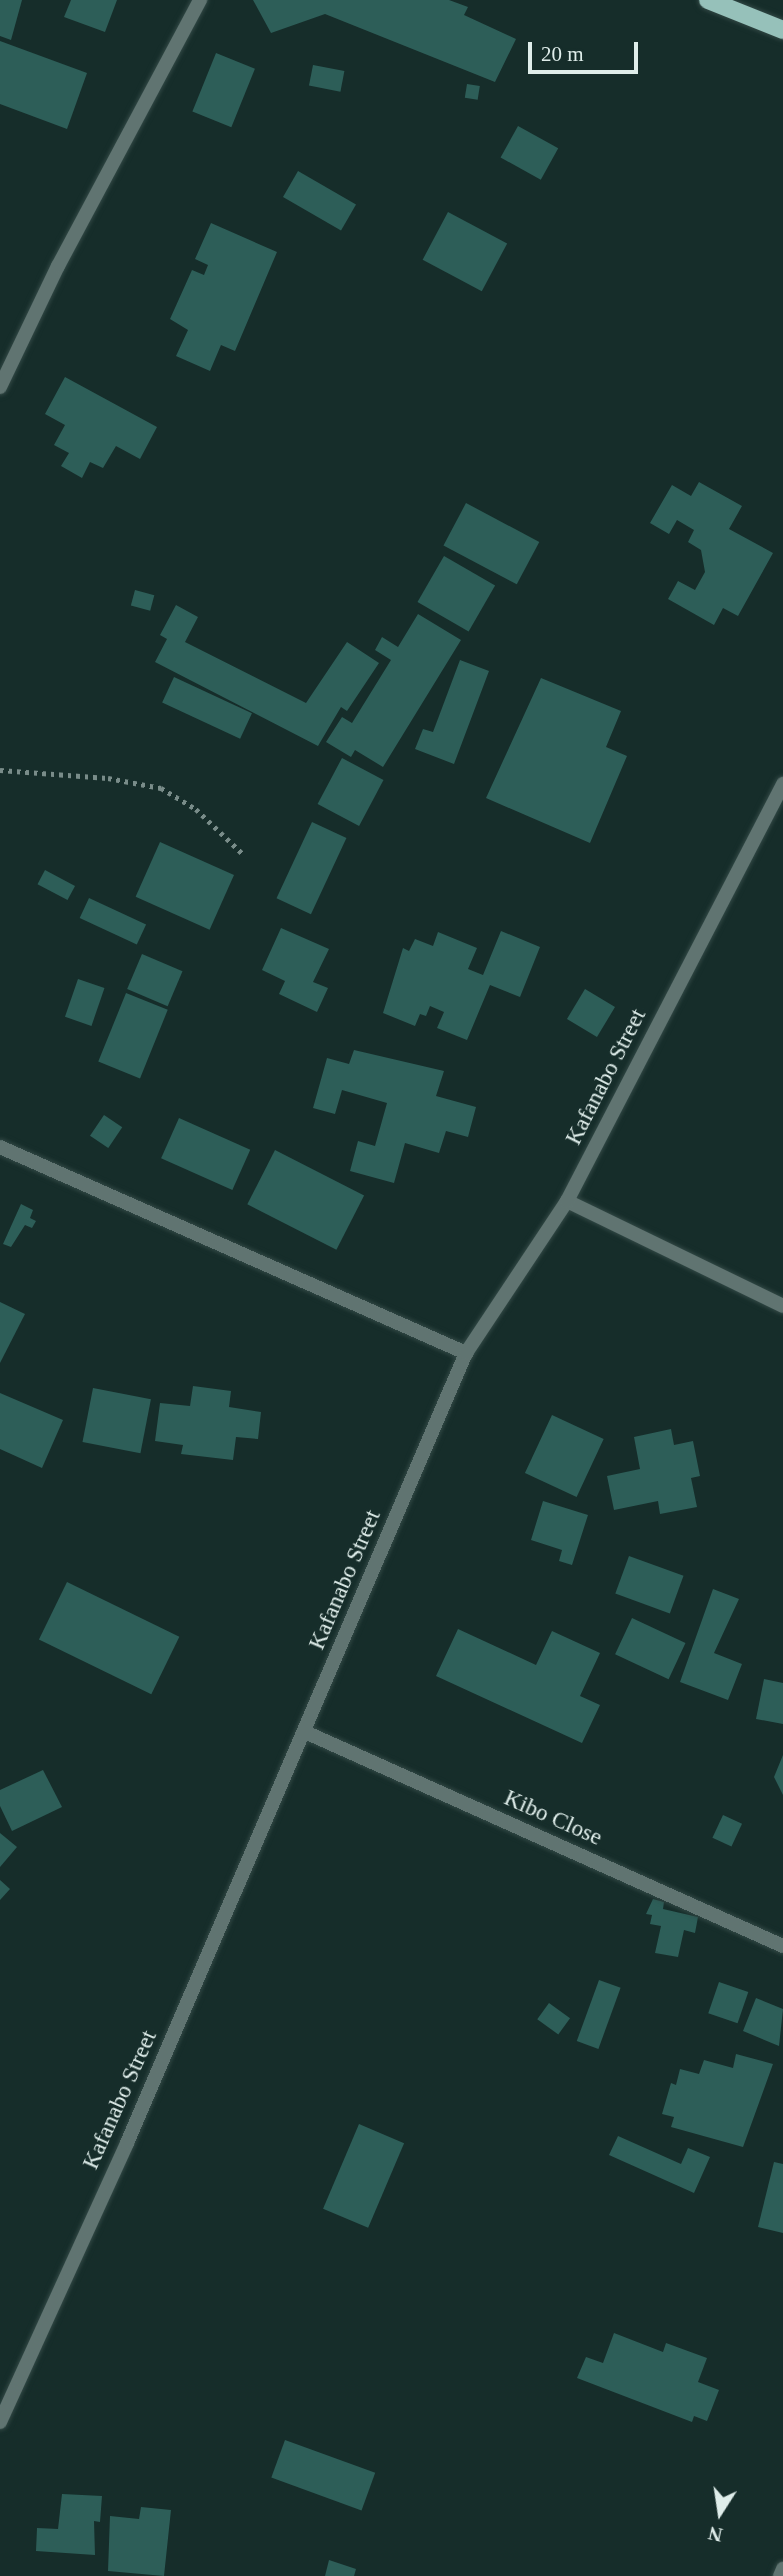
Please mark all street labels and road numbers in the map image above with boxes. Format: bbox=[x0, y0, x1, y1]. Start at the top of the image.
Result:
street label: Kafanabo Street bbox=[560, 1004, 652, 1150]
street label: Kafanabo Street bbox=[303, 1506, 387, 1654]
street label: Kibo Close bbox=[500, 1784, 606, 1852]
street label: Kafanabo Street bbox=[77, 2026, 163, 2174]

